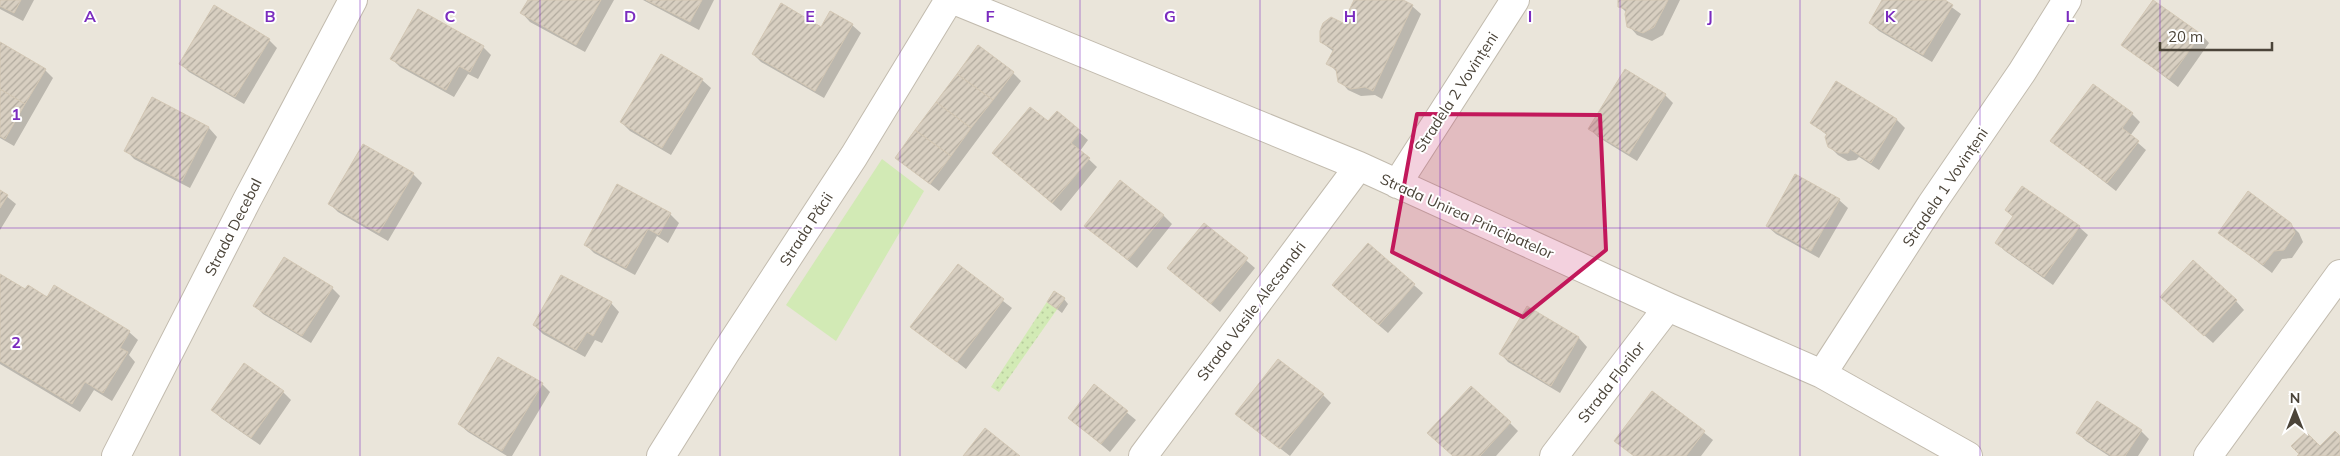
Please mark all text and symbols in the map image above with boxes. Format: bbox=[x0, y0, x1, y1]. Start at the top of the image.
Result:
text: A bbox=[84, 6, 96, 26]
text: B bbox=[264, 6, 276, 26]
text: C bbox=[445, 6, 456, 26]
text: D bbox=[624, 6, 636, 26]
text: E bbox=[805, 6, 815, 26]
text: F bbox=[985, 6, 995, 26]
text: G bbox=[1164, 6, 1176, 26]
text: H bbox=[1344, 6, 1356, 26]
text: I bbox=[1528, 6, 1532, 26]
text: J bbox=[1707, 6, 1713, 26]
text: K bbox=[1885, 6, 1897, 26]
text: L bbox=[2066, 6, 2075, 26]
scale bar bbox=[2160, 20, 2272, 52]
text: 20 m bbox=[2168, 27, 2203, 46]
street label: Stradela 2 Vovințeni bbox=[1410, 28, 1502, 156]
text: 1 bbox=[11, 104, 21, 124]
street label: Stradela 1 Vovințeni bbox=[1898, 124, 1992, 250]
street label: Strada Unirea Principatelor bbox=[1377, 169, 1557, 263]
street label: Strada Decebal bbox=[200, 175, 266, 279]
street label: Strada Păcii bbox=[775, 189, 837, 269]
street label: Strada Vasile Alecsandri bbox=[1192, 238, 1310, 384]
text: 2 bbox=[11, 332, 21, 352]
street label: Strada Florilor bbox=[1573, 337, 1649, 426]
north arrow bbox=[2270, 386, 2320, 436]
text: N bbox=[2290, 389, 2300, 407]

